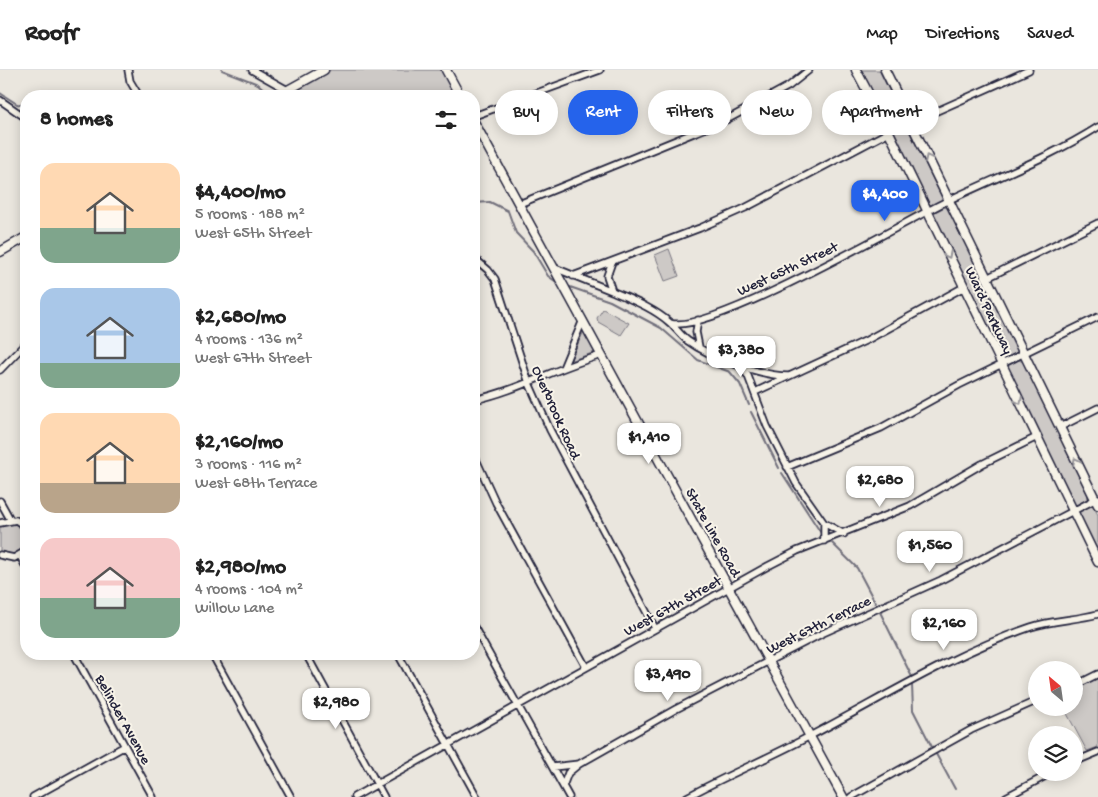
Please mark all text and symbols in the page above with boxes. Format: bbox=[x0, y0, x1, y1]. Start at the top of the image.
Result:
text: Roofr bbox=[25, 20, 78, 49]
text: Map bbox=[866, 24, 898, 45]
text: Directions bbox=[926, 24, 999, 45]
text: Saved bbox=[1027, 24, 1073, 45]
chip: Buy bbox=[495, 90, 558, 135]
chip: Rent bbox=[568, 90, 638, 135]
chip: Filters bbox=[648, 90, 731, 135]
chip: New bbox=[741, 90, 812, 135]
chip: Apartment bbox=[822, 90, 939, 135]
icon: filters bbox=[432, 106, 460, 134]
text: 8 homes bbox=[40, 108, 112, 133]
one-way arrow bbox=[923, 154, 934, 163]
pin: $4,400 bbox=[844, 180, 926, 222]
text: $4,400/mo bbox=[195, 181, 286, 206]
icon: home bbox=[80, 183, 140, 243]
text: $4,400 bbox=[862, 186, 908, 205]
text: 5 rooms · 188 m² bbox=[195, 206, 305, 225]
text: West 65th Street bbox=[195, 225, 311, 244]
street label: West 65th Street bbox=[735, 238, 843, 301]
one-way arrow bbox=[942, 249, 952, 258]
street label: Ward Parkway bbox=[960, 264, 1017, 358]
text: $2,680/mo bbox=[195, 306, 286, 331]
icon: home bbox=[80, 308, 140, 368]
text: 4 rooms · 136 m² bbox=[195, 331, 303, 350]
pin: $3,380 bbox=[700, 336, 782, 378]
text: $3,380 bbox=[718, 342, 764, 361]
text: West 67th Street bbox=[195, 350, 311, 369]
street label: Overbrook Road bbox=[527, 363, 584, 463]
one-way arrow bbox=[1013, 396, 1023, 405]
pin: $1,410 bbox=[608, 422, 690, 465]
text: $1,410 bbox=[628, 429, 670, 448]
text: $2,160/mo bbox=[195, 431, 283, 456]
icon: home bbox=[80, 433, 140, 493]
text: 3 rooms · 116 m² bbox=[195, 456, 302, 475]
one-way arrow bbox=[1072, 457, 1082, 466]
pin: $2,680 bbox=[839, 466, 921, 508]
text: $2,680 bbox=[857, 472, 903, 491]
text: West 68th Terrace bbox=[195, 475, 317, 494]
street label: State Line Road bbox=[680, 485, 745, 582]
pin: $1,560 bbox=[889, 530, 971, 573]
text: $1,560 bbox=[908, 537, 952, 556]
text: $2,980/mo bbox=[195, 556, 286, 581]
icon: home bbox=[80, 558, 140, 618]
street label: West 67th Street bbox=[621, 572, 727, 641]
text: 4 rooms · 104 m² bbox=[195, 581, 303, 600]
street label: West 67th Terrace bbox=[764, 593, 874, 659]
text: Willow Lane bbox=[195, 600, 274, 619]
pin: $2,160 bbox=[903, 608, 985, 651]
text: $2,160 bbox=[922, 615, 966, 634]
pin: $3,490 bbox=[627, 660, 709, 702]
north arrow bbox=[1028, 661, 1082, 716]
map controls bbox=[1028, 661, 1083, 781]
text: $3,490 bbox=[645, 666, 691, 685]
street label: Belinder Avenue bbox=[90, 671, 154, 768]
pin: $2,980 bbox=[295, 688, 377, 730]
text: $2,980 bbox=[313, 694, 359, 713]
button: layers bbox=[1028, 726, 1083, 781]

